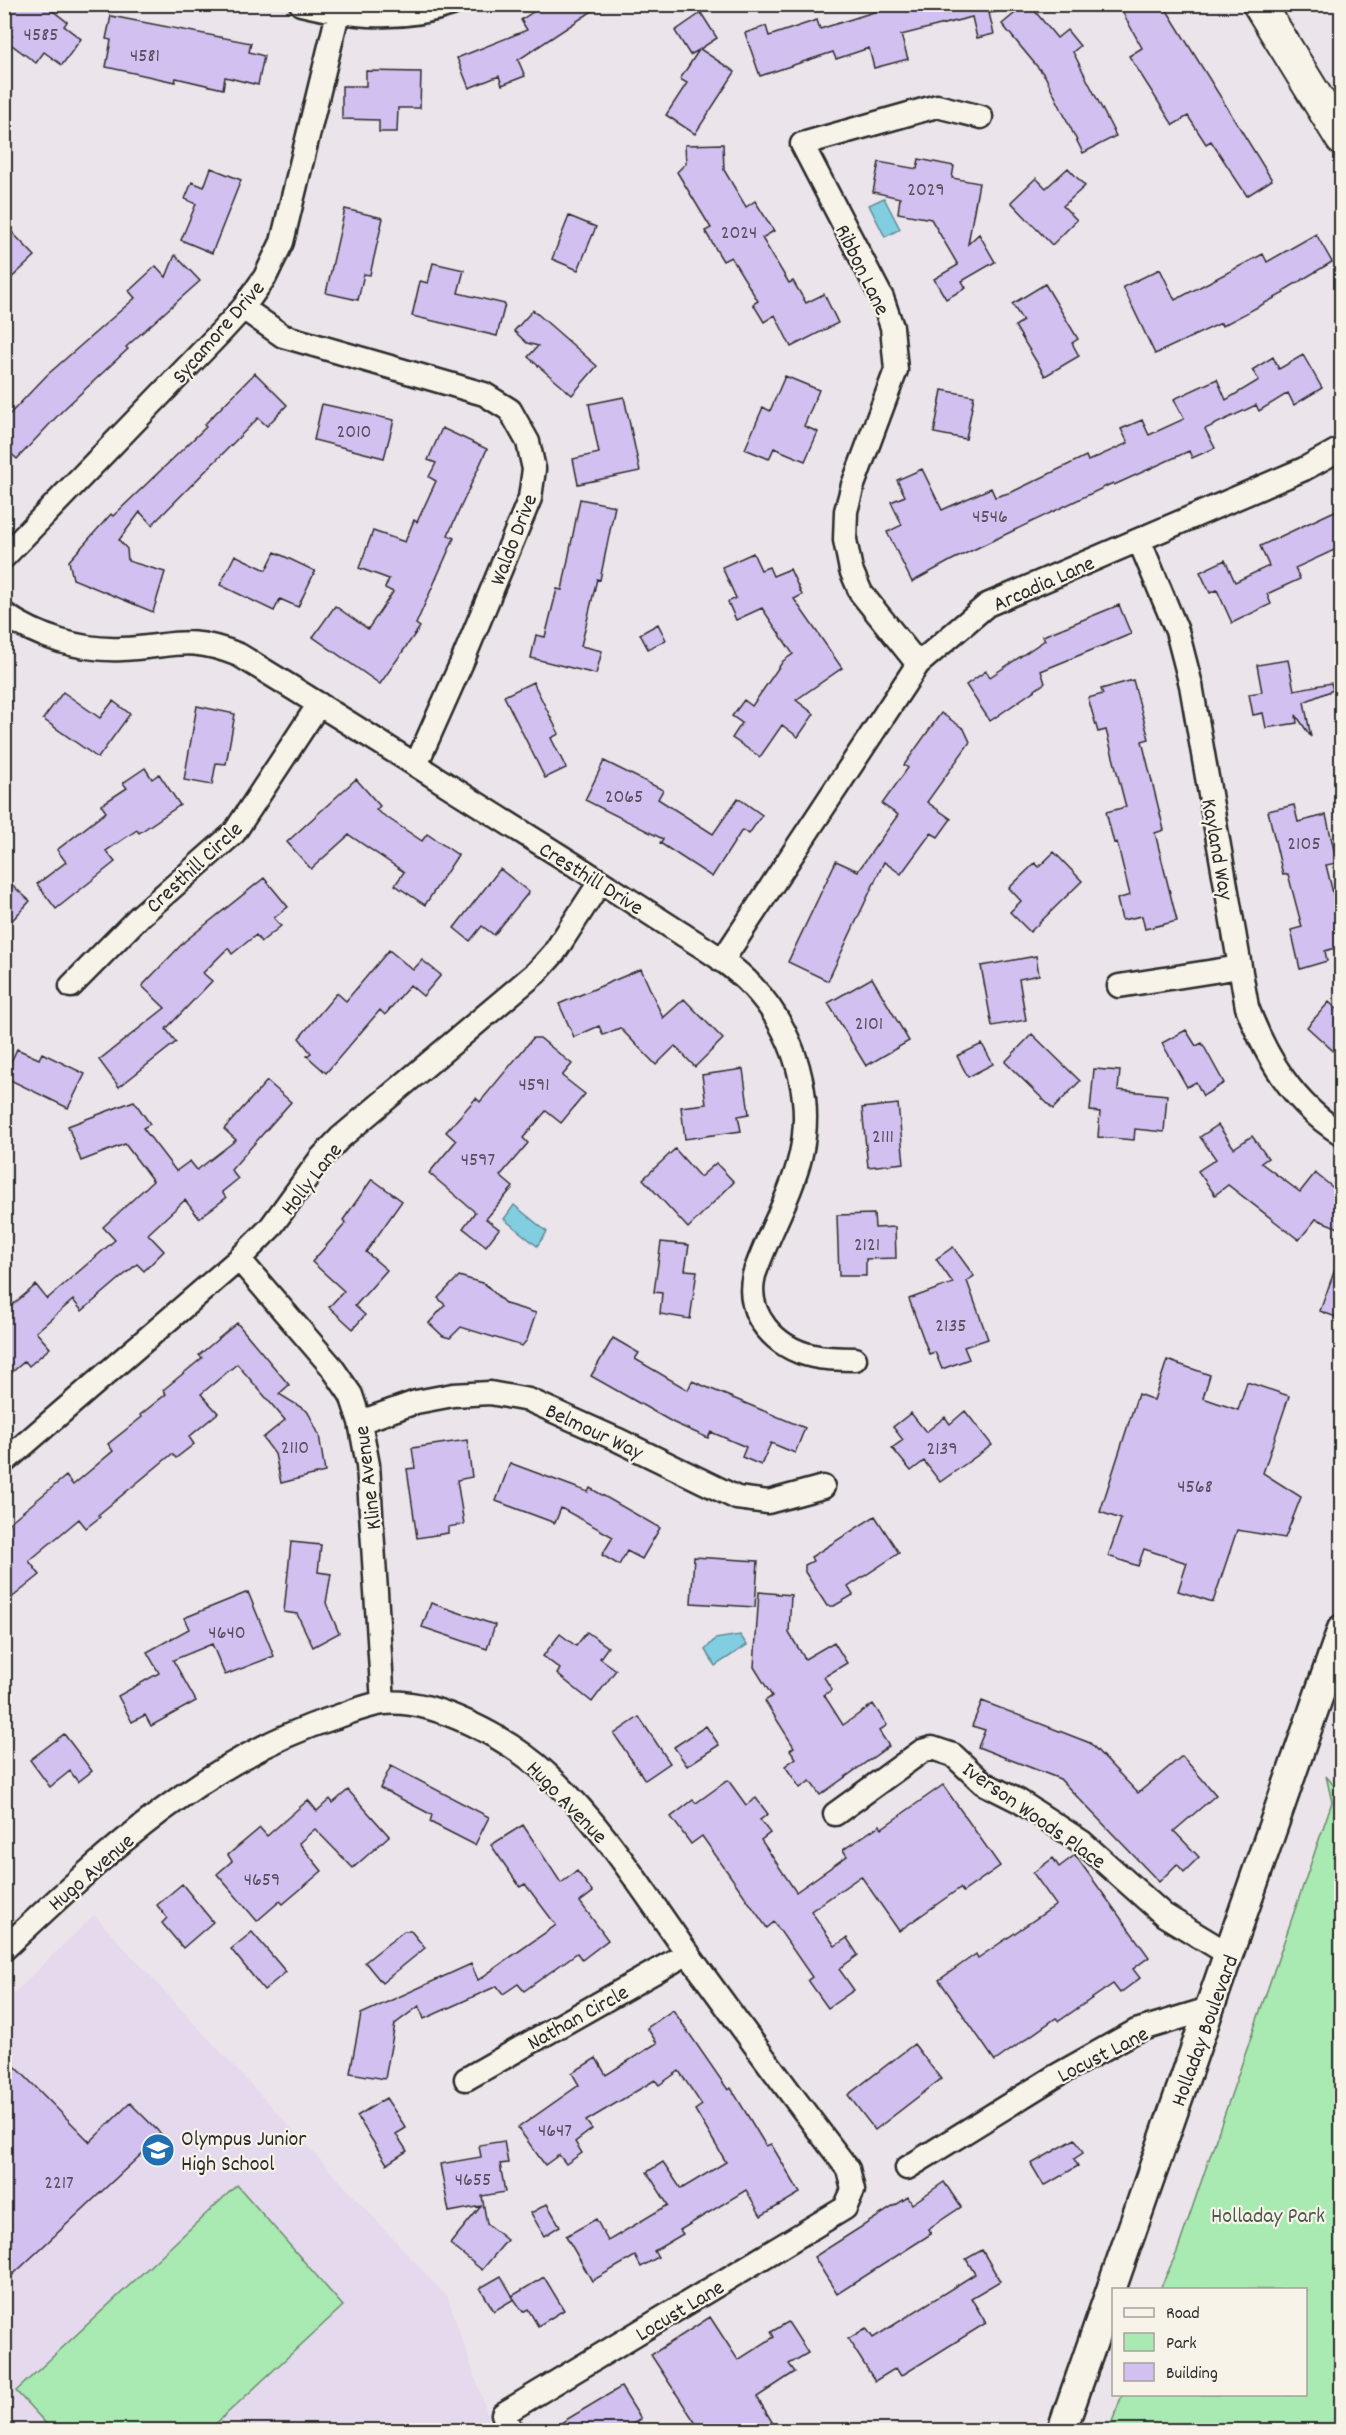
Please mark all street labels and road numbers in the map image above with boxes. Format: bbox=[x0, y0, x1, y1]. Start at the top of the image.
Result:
street label: Ribbon Lane bbox=[825, 220, 896, 321]
street label: Sycamore Drive bbox=[166, 275, 273, 392]
street label: Waldo Drive bbox=[484, 490, 547, 590]
street label: Arcadia Lane bbox=[989, 549, 1100, 621]
street label: Kayland Way bbox=[1191, 797, 1240, 904]
street label: Cresthill Circle bbox=[140, 815, 251, 922]
street label: Cresthill Drive bbox=[532, 836, 648, 924]
street label: Holly Lane bbox=[274, 1137, 351, 1223]
street label: Belmour Way bbox=[539, 1397, 649, 1470]
street label: Kline Avenue bbox=[348, 1424, 391, 1531]
street label: Hugo Avenue bbox=[518, 1755, 613, 1852]
street label: Iverson Woods Place bbox=[955, 1756, 1111, 1878]
street label: Hugo Avenue bbox=[42, 1827, 142, 1920]
street label: Holladay Boulevard bbox=[1165, 1951, 1248, 2111]
street label: Nathan Circle bbox=[522, 1978, 635, 2060]
street label: Locust Lane bbox=[1053, 2020, 1155, 2092]
street label: Locust Lane bbox=[631, 2273, 731, 2351]

